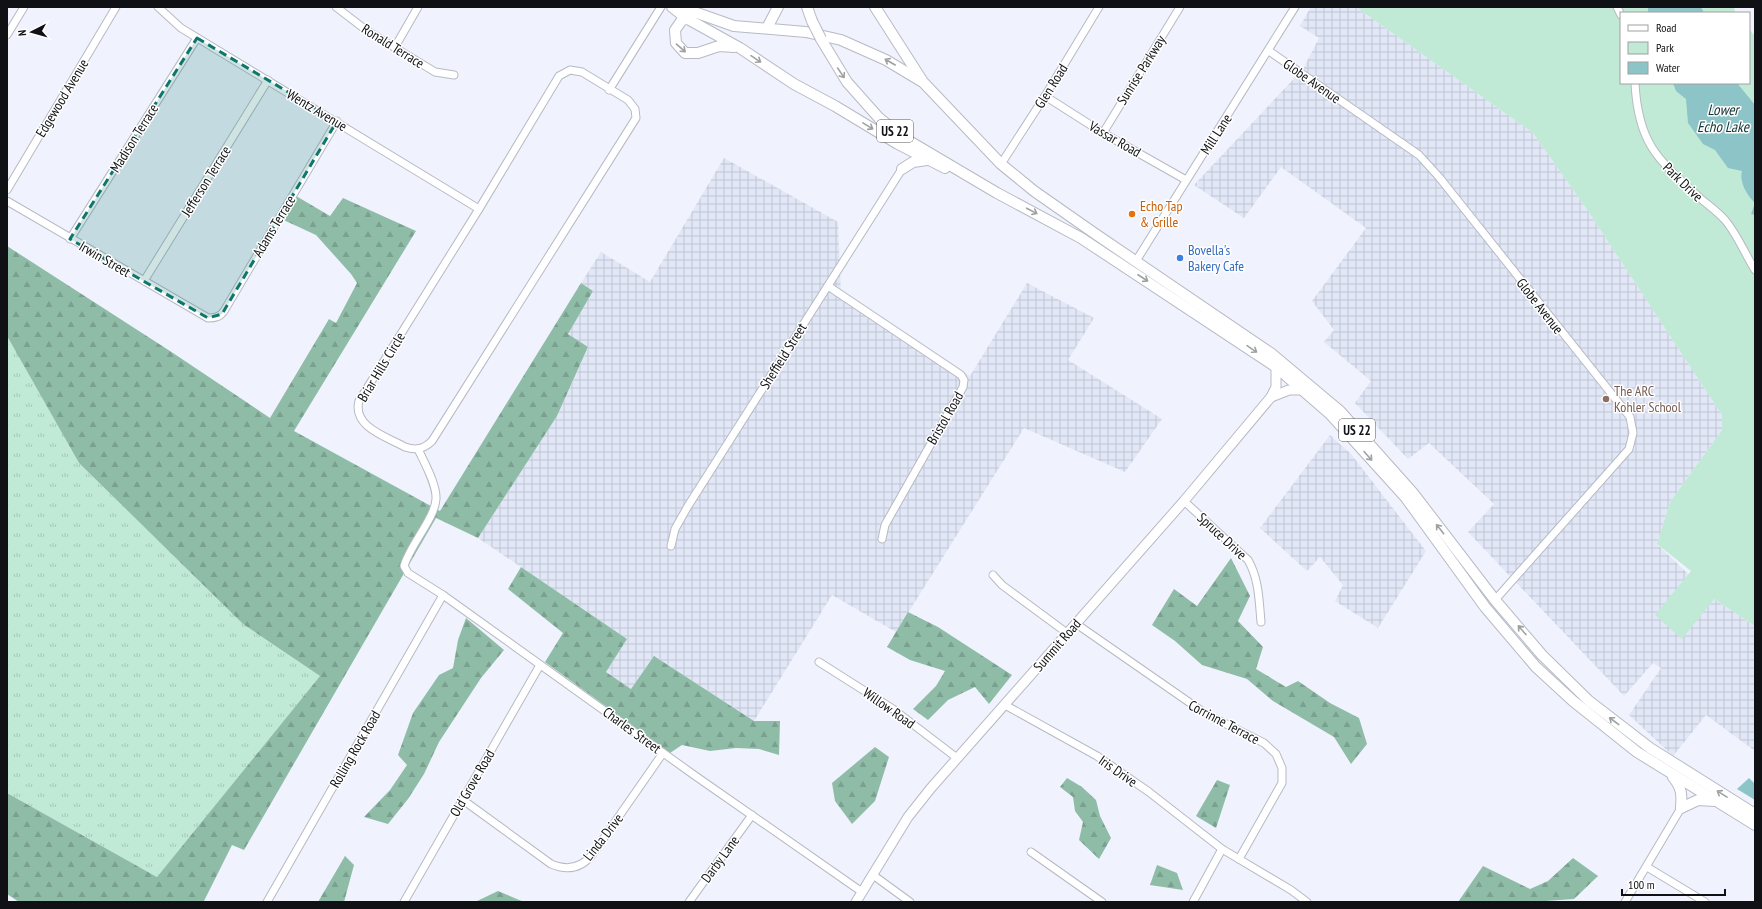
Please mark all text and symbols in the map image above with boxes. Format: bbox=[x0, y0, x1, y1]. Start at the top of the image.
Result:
north arrow bbox=[12, 12, 52, 52]
legend bbox=[1620, 12, 1750, 84]
street label: Ronald Terrace bbox=[358, 20, 428, 72]
text: Road bbox=[1656, 20, 1676, 35]
text: N bbox=[15, 29, 29, 37]
street label: Sunrise Parkway bbox=[1113, 31, 1170, 108]
text: Park bbox=[1656, 40, 1674, 55]
one-way arrow bbox=[676, 44, 687, 53]
street label: Edgewood Avenue bbox=[32, 55, 93, 140]
one-way arrow bbox=[750, 55, 761, 63]
street label: Globe Avenue bbox=[1280, 55, 1344, 107]
one-way arrow bbox=[884, 58, 896, 66]
street label: Glen Road bbox=[1030, 60, 1072, 112]
text: Water bbox=[1656, 60, 1681, 75]
one-way arrow bbox=[837, 67, 845, 78]
street label: Wentz Avenue bbox=[283, 85, 351, 135]
street label: Madison Terrace bbox=[106, 100, 162, 176]
water label: Lower Echo Lake bbox=[1697, 100, 1750, 136]
street label: Mill Lane bbox=[1196, 110, 1236, 158]
street label: Vassar Road bbox=[1085, 116, 1144, 161]
road number: US 22 bbox=[877, 120, 913, 142]
one-way arrow bbox=[862, 122, 873, 130]
street label: Jefferson Terrace bbox=[177, 142, 235, 220]
street label: Park Drive bbox=[1659, 159, 1707, 206]
street label: Adams Terrace bbox=[248, 192, 300, 260]
place label: Echo Tap & Grille bbox=[1140, 197, 1183, 231]
one-way arrow bbox=[1025, 207, 1037, 215]
marker: Echo Tap & Grille bbox=[1127, 209, 1137, 219]
street label: Irwin Street bbox=[76, 237, 134, 281]
place label: Bovella's Bakery Cafe bbox=[1188, 241, 1244, 275]
marker: Bovella's Bakery Cafe bbox=[1175, 253, 1185, 263]
one-way arrow bbox=[1137, 274, 1148, 283]
street label: Globe Avenue bbox=[1513, 274, 1568, 338]
street label: Sheffield Street bbox=[756, 319, 811, 392]
street label: Briar Hills Circle bbox=[353, 329, 409, 405]
one-way arrow bbox=[1246, 345, 1257, 353]
place label: The ARC Kohler School bbox=[1614, 382, 1682, 416]
street label: Bristol Road bbox=[923, 388, 967, 448]
marker: The ARC Kohler School bbox=[1601, 394, 1611, 404]
road number: US 22 bbox=[1339, 419, 1375, 441]
one-way arrow bbox=[1363, 450, 1372, 461]
street label: Spruce Drive bbox=[1194, 509, 1251, 564]
one-way arrow bbox=[1436, 523, 1445, 534]
street label: Summit Road bbox=[1029, 615, 1085, 675]
one-way arrow bbox=[1517, 625, 1526, 635]
street label: Willow Road bbox=[859, 683, 919, 733]
street label: Corrinne Terrace bbox=[1185, 696, 1263, 748]
street label: Charles Street bbox=[599, 703, 665, 757]
street label: Rolling Rock Road bbox=[326, 707, 384, 791]
one-way arrow bbox=[1609, 716, 1620, 725]
street label: Old Grove Road bbox=[446, 746, 498, 820]
street label: Iris Drive bbox=[1095, 751, 1141, 791]
one-way arrow bbox=[1716, 789, 1728, 797]
street label: Linda Drive bbox=[579, 810, 627, 864]
street label: Darby Lane bbox=[697, 832, 743, 886]
scale bar bbox=[1622, 871, 1725, 897]
text: 100 m bbox=[1628, 877, 1655, 892]

